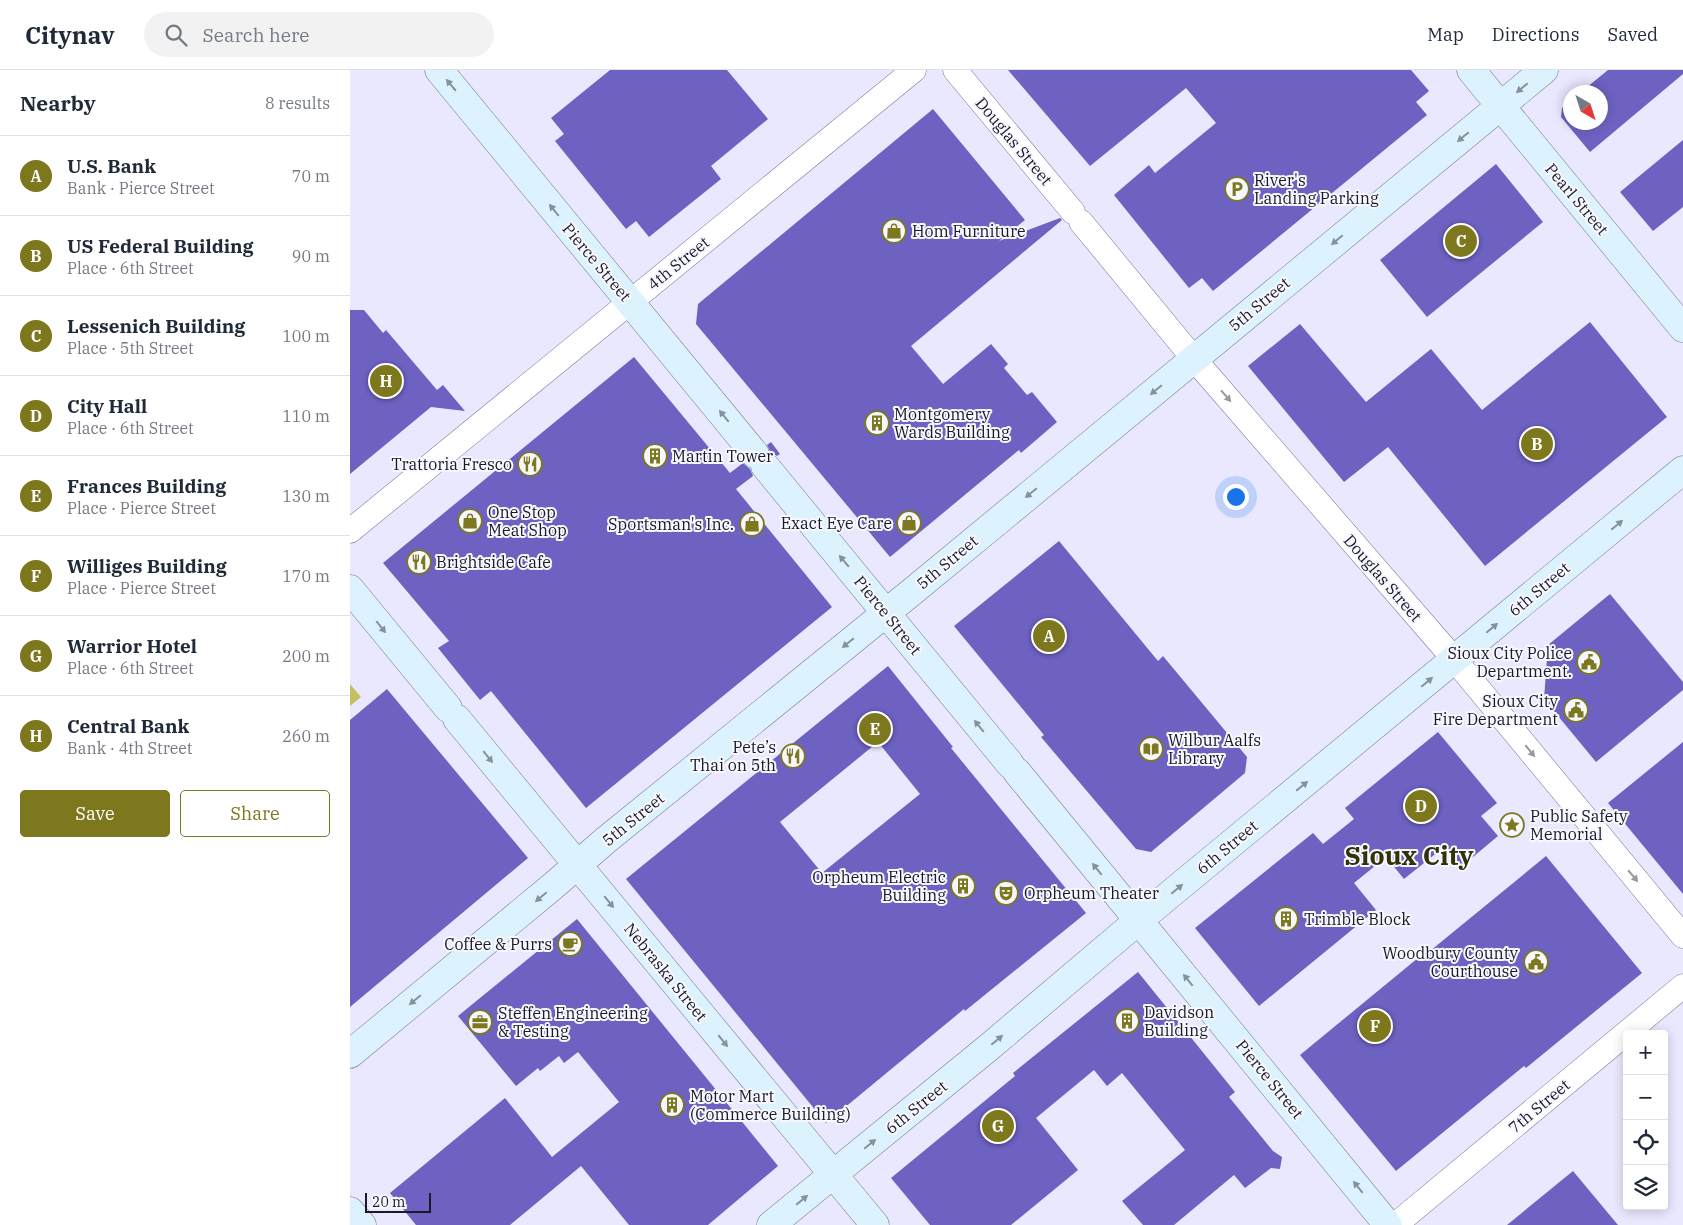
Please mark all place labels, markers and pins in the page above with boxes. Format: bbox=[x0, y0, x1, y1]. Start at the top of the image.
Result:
place label: River's Landing Parking bbox=[1254, 170, 1379, 208]
parking icon: River's Landing Parking bbox=[1224, 176, 1250, 202]
shop icon: Hom Furniture bbox=[881, 218, 907, 244]
place label: Hom Furniture bbox=[912, 221, 1026, 241]
pin: C bbox=[1445, 222, 1477, 260]
pin: H bbox=[370, 362, 402, 400]
place label: Montgomery Wards Building bbox=[894, 404, 1010, 442]
building icon: Montgomery Wards Building bbox=[864, 410, 890, 436]
pin: B bbox=[1521, 425, 1553, 463]
building icon: Martin Tower bbox=[642, 443, 668, 469]
place label: Martin Tower bbox=[672, 446, 773, 466]
restaurant icon: Trattoria Fresco bbox=[517, 451, 543, 477]
place label: Trattoria Fresco bbox=[391, 454, 512, 474]
place label: One Stop Meat Shop bbox=[488, 502, 567, 540]
shop icon: One Stop Meat Shop bbox=[457, 508, 483, 534]
shop icon: Exact Eye Care bbox=[896, 510, 922, 536]
shop icon: Sportsman's Inc. bbox=[739, 511, 765, 537]
place label: Exact Eye Care bbox=[781, 513, 892, 533]
place label: Sportsman's Inc. bbox=[608, 514, 734, 534]
restaurant icon: Brightside Cafe bbox=[406, 549, 432, 575]
place label: Brightside Cafe bbox=[436, 552, 551, 572]
pin: A bbox=[1033, 617, 1065, 655]
place label: Sioux City Police Department. bbox=[1447, 643, 1572, 681]
public building icon: Sioux City Police Department. bbox=[1576, 649, 1602, 675]
place label: Sioux City Fire Department bbox=[1433, 691, 1558, 729]
public building icon: Sioux City Fire Department bbox=[1563, 697, 1589, 723]
pin: E bbox=[859, 710, 891, 748]
place label: Wilbur Aalfs Library bbox=[1168, 730, 1261, 768]
library icon: Wilbur Aalfs Library bbox=[1138, 736, 1164, 762]
place label: Pete’s Thai on 5th bbox=[690, 737, 776, 775]
restaurant icon: Pete’s Thai on 5th bbox=[780, 743, 806, 769]
pin: D bbox=[1405, 787, 1437, 825]
place label: Public Safety Memorial bbox=[1530, 806, 1628, 844]
place icon: Public Safety Memorial bbox=[1499, 812, 1525, 838]
place label: Orpheum Electric Building bbox=[812, 867, 946, 905]
building icon: Orpheum Electric Building bbox=[950, 873, 976, 899]
theatre icon: Orpheum Theater bbox=[993, 880, 1019, 906]
place label: Orpheum Theater bbox=[1024, 883, 1159, 903]
building icon: Trimble Block bbox=[1273, 906, 1299, 932]
place label: Trimble Block bbox=[1304, 909, 1411, 929]
cafe icon: Coffee & Purrs bbox=[557, 931, 583, 957]
place label: Coffee & Purrs bbox=[444, 934, 552, 954]
place label: Woodbury County Courthouse bbox=[1382, 943, 1518, 981]
public building icon: Woodbury County Courthouse bbox=[1523, 949, 1549, 975]
place label: Davidson Building bbox=[1144, 1002, 1214, 1040]
place label: Steffen Engineering & Testing bbox=[498, 1003, 648, 1041]
pin: F bbox=[1359, 1007, 1391, 1045]
building icon: Davidson Building bbox=[1114, 1008, 1140, 1034]
office icon: Steffen Engineering & Testing bbox=[467, 1009, 493, 1035]
place label: Motor Mart (Commerce Building) bbox=[690, 1086, 851, 1124]
building icon: Motor Mart (Commerce Building) bbox=[659, 1092, 685, 1118]
pin: G bbox=[982, 1107, 1014, 1145]

